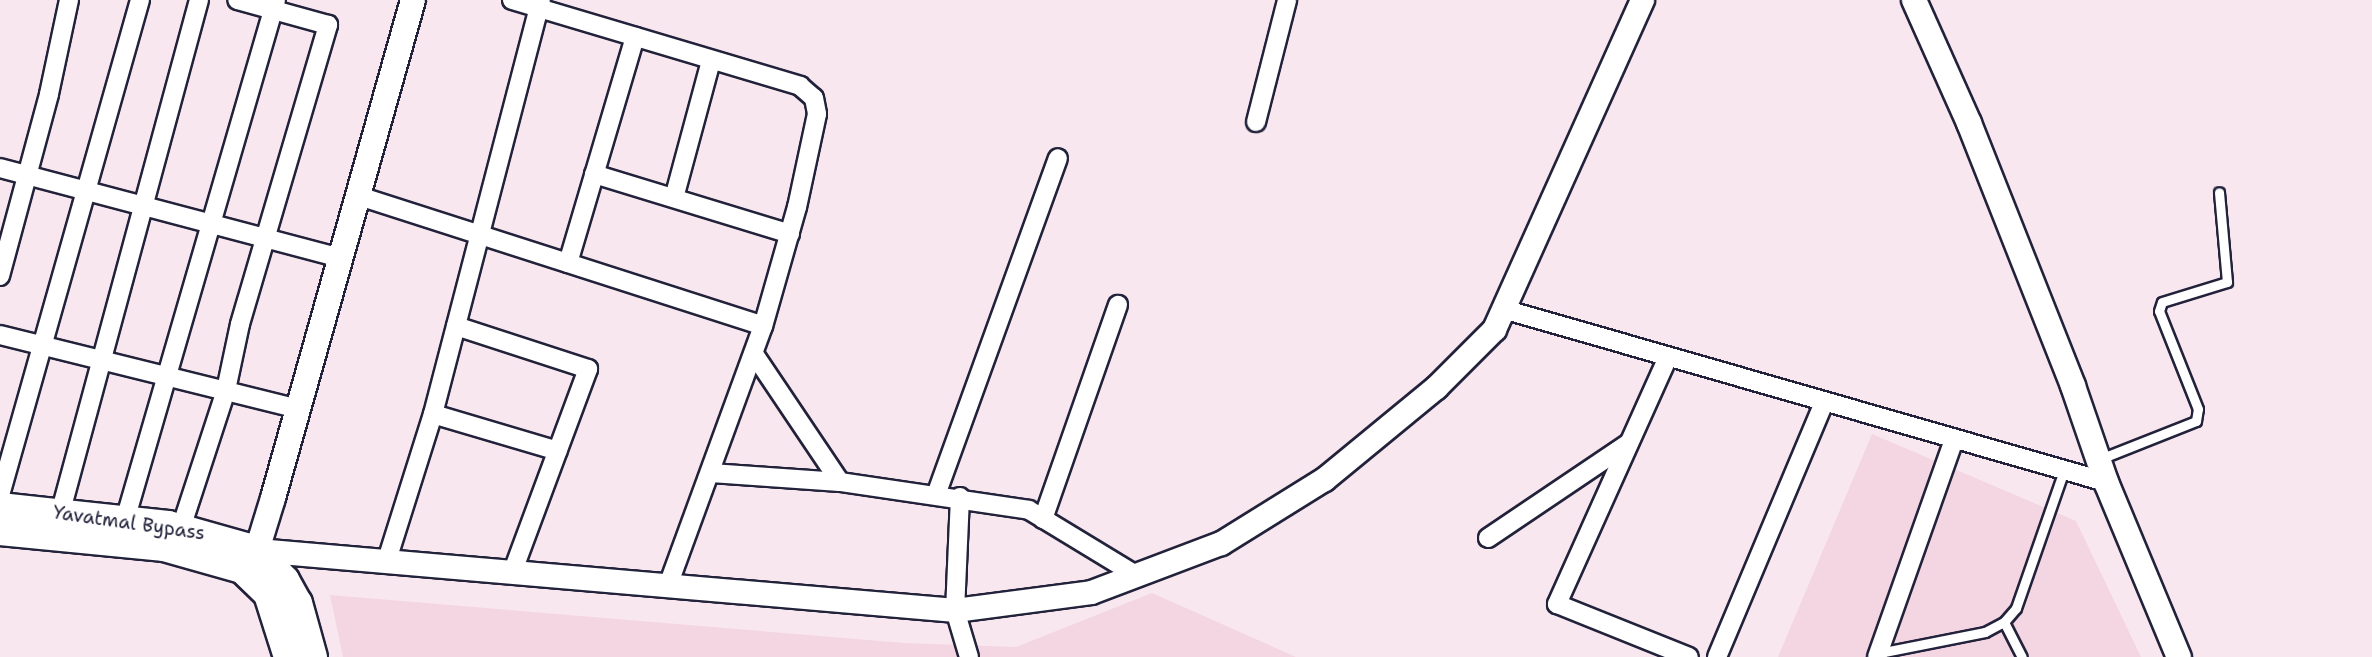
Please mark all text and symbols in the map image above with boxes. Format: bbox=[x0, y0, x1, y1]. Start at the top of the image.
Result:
street label: Yavatmal Bypass bbox=[52, 501, 206, 545]

